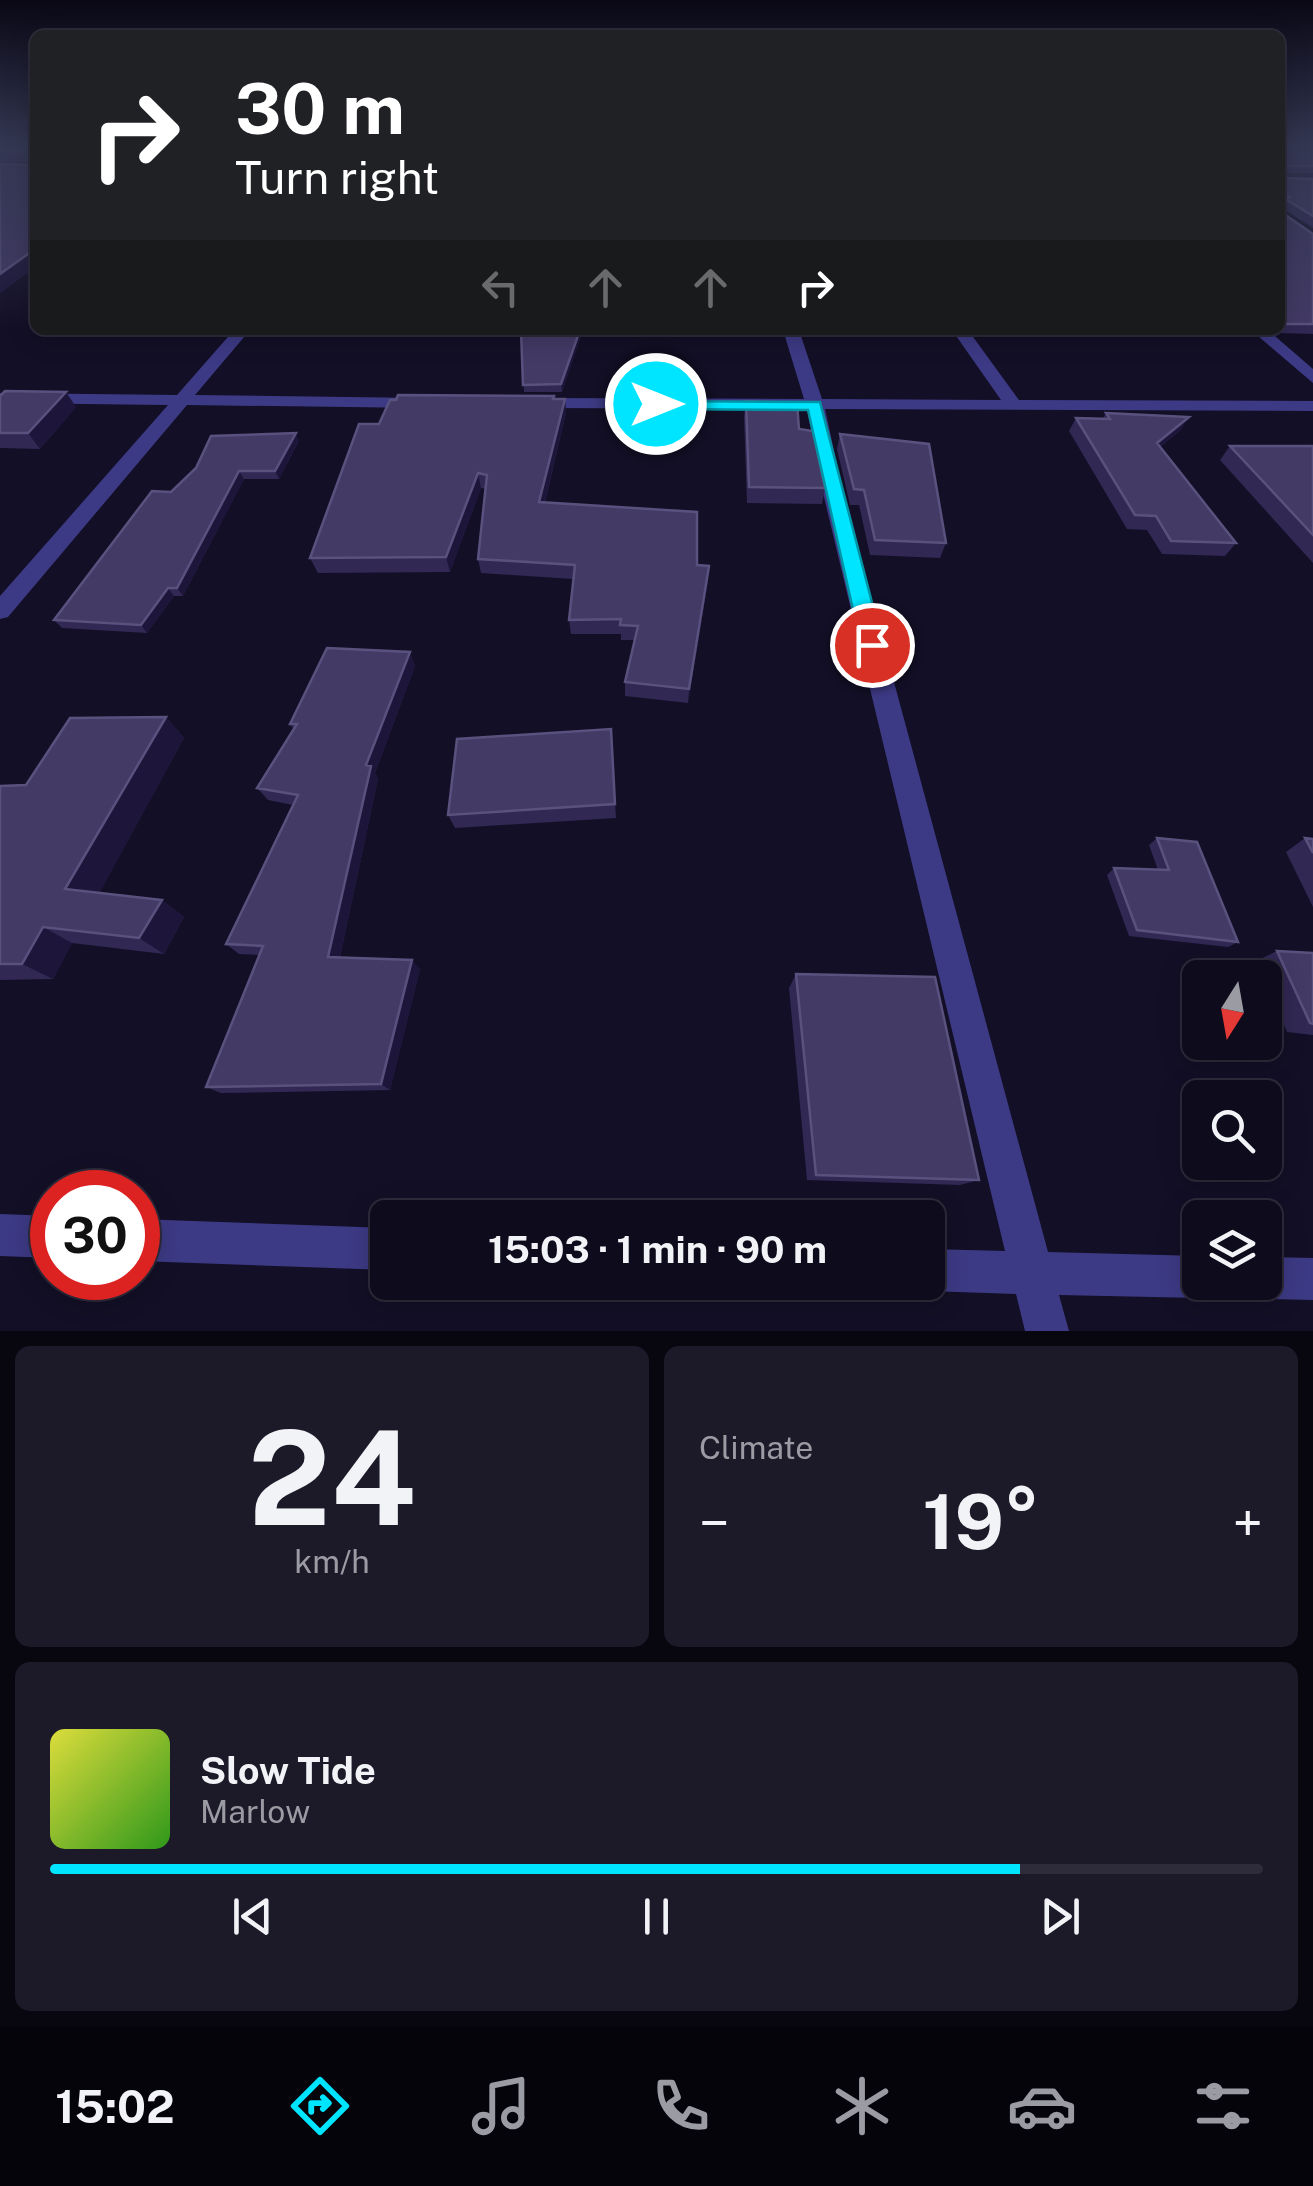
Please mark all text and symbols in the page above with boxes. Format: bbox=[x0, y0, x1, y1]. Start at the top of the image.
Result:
text: 30 m bbox=[235, 67, 405, 150]
icon: right bbox=[70, 70, 200, 200]
text: Turn right bbox=[235, 151, 439, 204]
icon: left bbox=[473, 260, 528, 315]
icon: ahead bbox=[578, 260, 633, 315]
icon: ahead bbox=[683, 260, 738, 315]
icon: right bbox=[788, 260, 843, 315]
position arrow bbox=[604, 352, 708, 456]
pin bbox=[830, 603, 915, 688]
icon: arrive bbox=[845, 618, 900, 673]
north arrow bbox=[1182, 960, 1282, 1060]
map controls bbox=[1182, 960, 1282, 1300]
button: search bbox=[1182, 1080, 1282, 1180]
speed limit sign: 30 bbox=[30, 1170, 160, 1300]
button: layers bbox=[1182, 1200, 1282, 1300]
text: 15:03 · 1 min · 90 m bbox=[488, 1227, 827, 1272]
text: 24 bbox=[248, 1402, 416, 1554]
text: Climate bbox=[699, 1429, 813, 1466]
text: 19° bbox=[922, 1478, 1040, 1566]
text: − bbox=[699, 1491, 730, 1555]
text: + bbox=[1232, 1491, 1263, 1555]
text: km/h bbox=[294, 1543, 370, 1580]
text: Slow Tide bbox=[200, 1748, 376, 1793]
text: Marlow bbox=[200, 1793, 310, 1830]
icon: previous bbox=[225, 1889, 280, 1944]
icon: pause bbox=[629, 1889, 684, 1944]
icon: next bbox=[1033, 1889, 1088, 1944]
icon: directions bbox=[285, 2071, 355, 2141]
icon: music bbox=[466, 2071, 536, 2141]
icon: phone bbox=[646, 2071, 716, 2141]
icon: climate bbox=[827, 2071, 897, 2141]
icon: car bbox=[1007, 2071, 1077, 2141]
icon: filters bbox=[1188, 2071, 1258, 2141]
text: 15:02 bbox=[55, 2080, 175, 2133]

